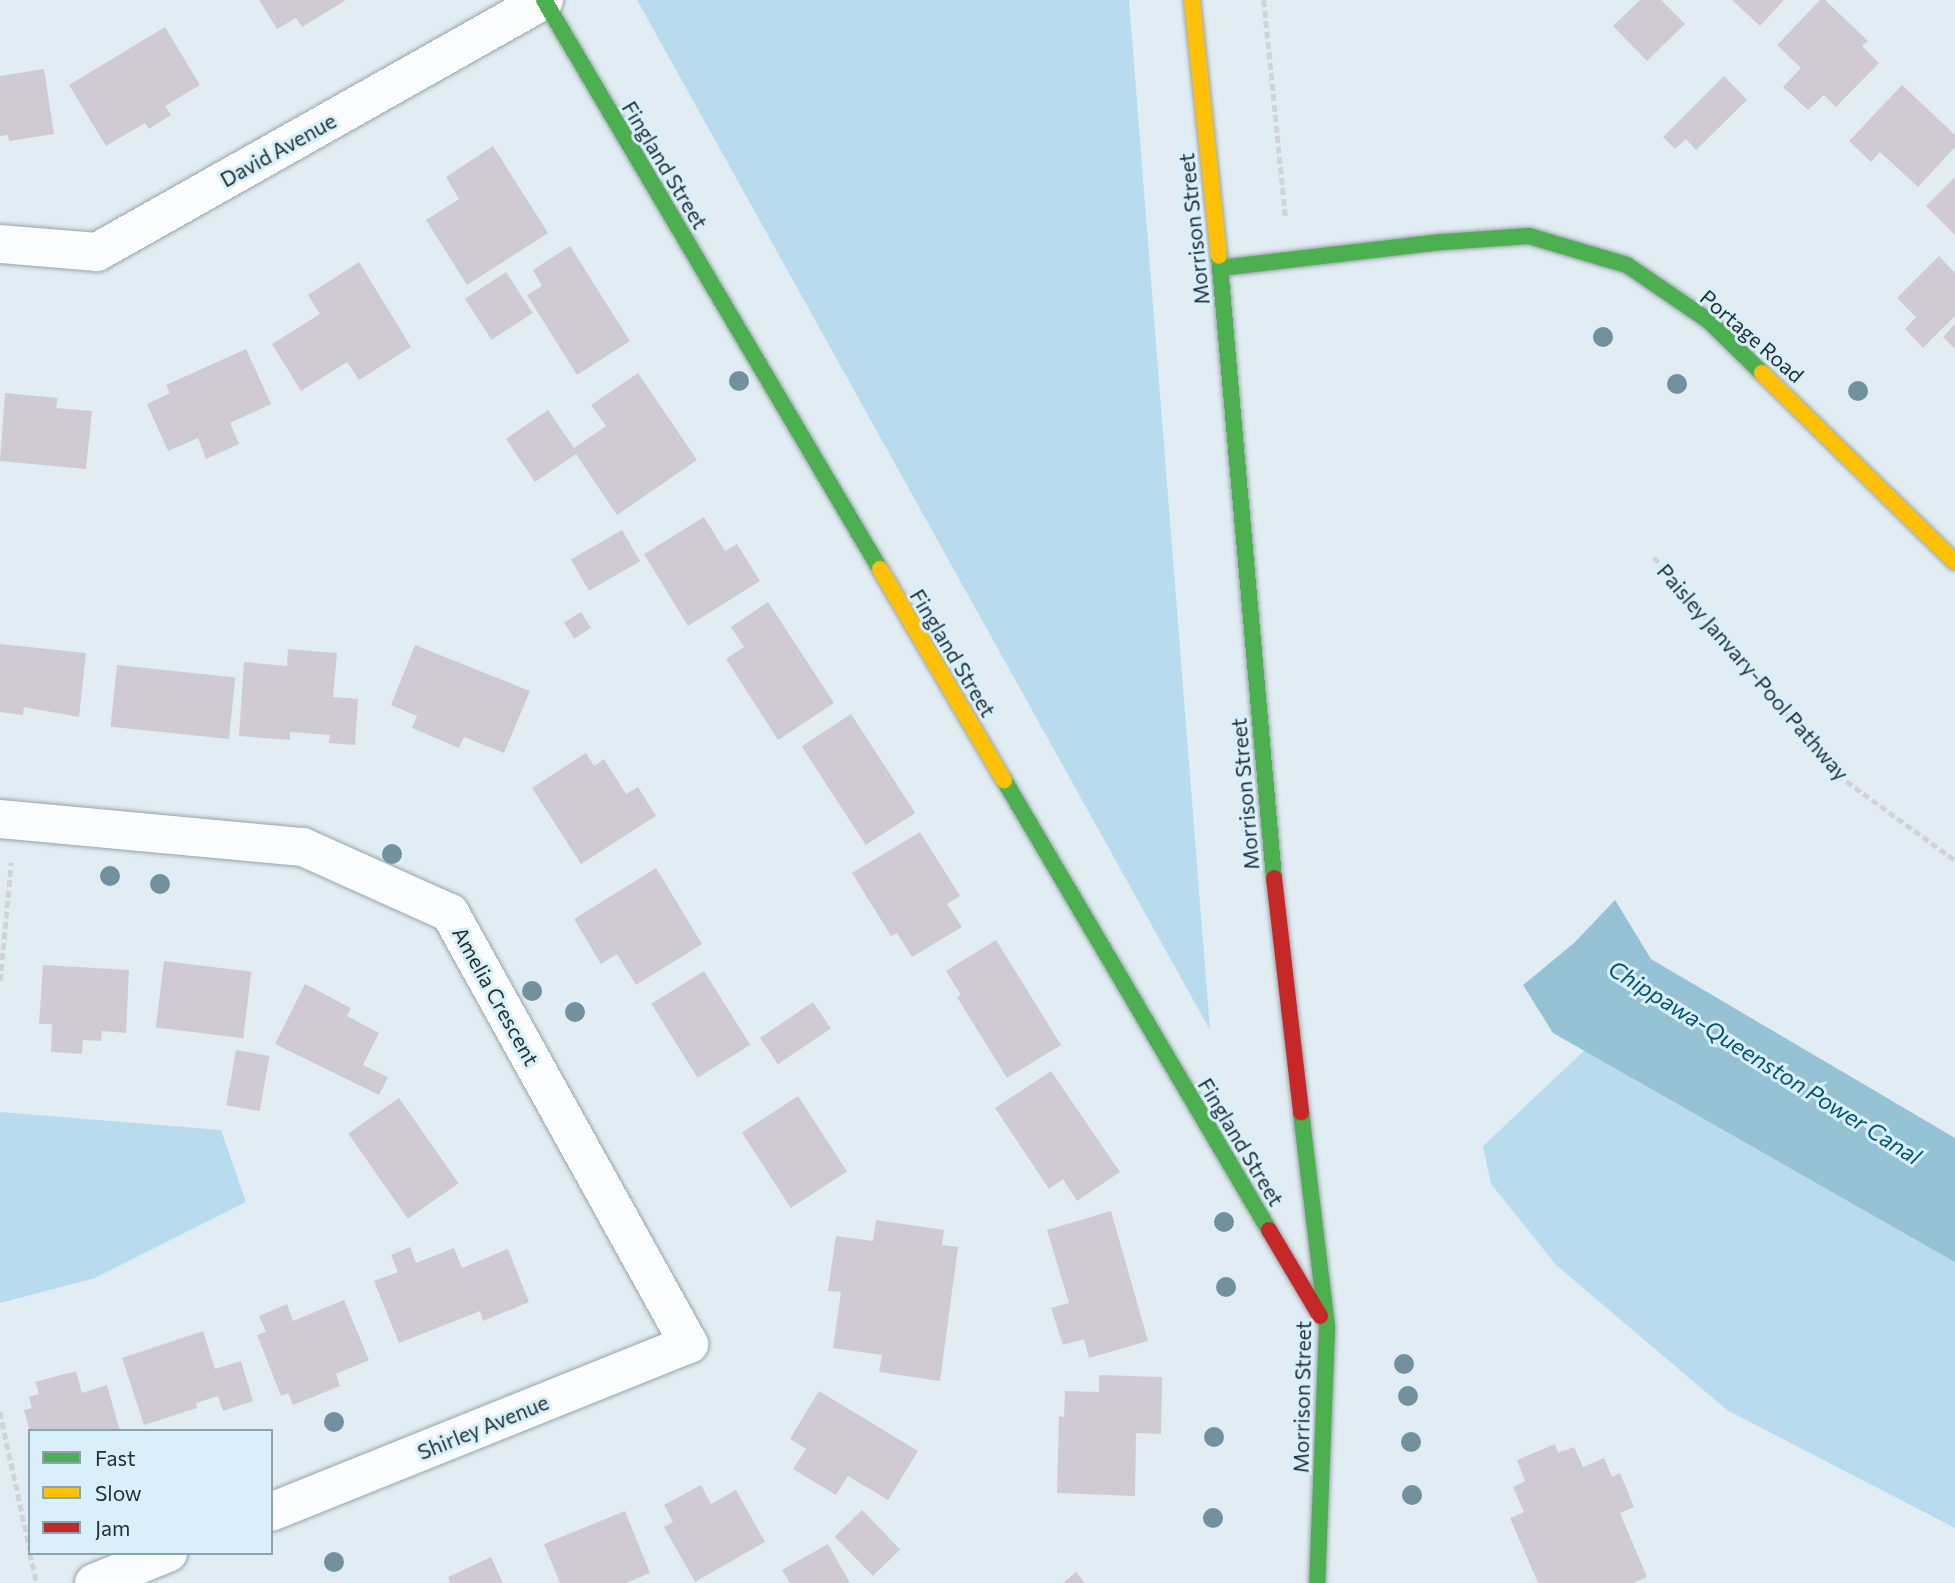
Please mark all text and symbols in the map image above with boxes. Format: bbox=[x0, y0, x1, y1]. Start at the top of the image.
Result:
street label: Fingland Street bbox=[617, 96, 713, 234]
street label: David Avenue bbox=[216, 108, 340, 192]
street label: Morrison Street bbox=[1174, 152, 1214, 306]
street label: Portage Road bbox=[1695, 284, 1809, 388]
street label: Paisley Janvary-Pool Pathway bbox=[1652, 559, 1854, 785]
street label: Fingland Street bbox=[905, 584, 1001, 722]
street label: Morrison Street bbox=[1226, 717, 1264, 871]
street label: Amelia Crescent bbox=[447, 922, 545, 1070]
water label: Chippawa-Queenston Power Canal bbox=[1604, 954, 1926, 1170]
street label: Fingland Street bbox=[1193, 1073, 1289, 1211]
street label: Morrison Street bbox=[1288, 1321, 1316, 1473]
street label: Shirley Avenue bbox=[414, 1389, 552, 1465]
legend bbox=[28, 1429, 273, 1555]
text: Fast bbox=[95, 1445, 136, 1470]
text: Slow bbox=[95, 1480, 142, 1505]
text: Jam bbox=[95, 1515, 130, 1540]

